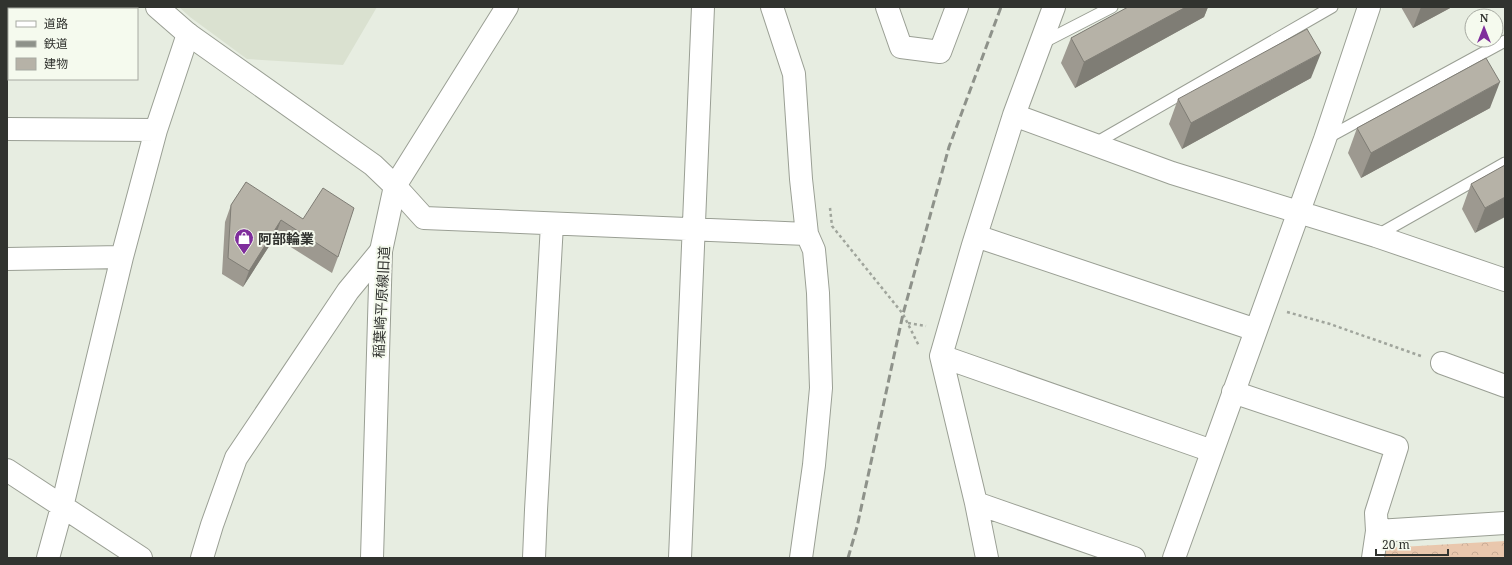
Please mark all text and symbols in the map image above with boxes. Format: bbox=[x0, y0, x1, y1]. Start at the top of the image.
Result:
legend bbox=[8, 8, 138, 80]
north arrow bbox=[1464, 8, 1504, 48]
text: N bbox=[1480, 10, 1489, 25]
text: 道路 bbox=[44, 15, 68, 32]
text: 鉄道 bbox=[44, 35, 68, 52]
text: 建物 bbox=[44, 55, 68, 72]
shop icon: 阿部輪業 bbox=[233, 227, 255, 255]
place label: 阿部輪業 bbox=[258, 229, 314, 248]
street label: 稲葉崎平原線旧道 bbox=[369, 246, 393, 358]
scale bar bbox=[1376, 531, 1448, 557]
text: 20 m bbox=[1382, 536, 1410, 553]

